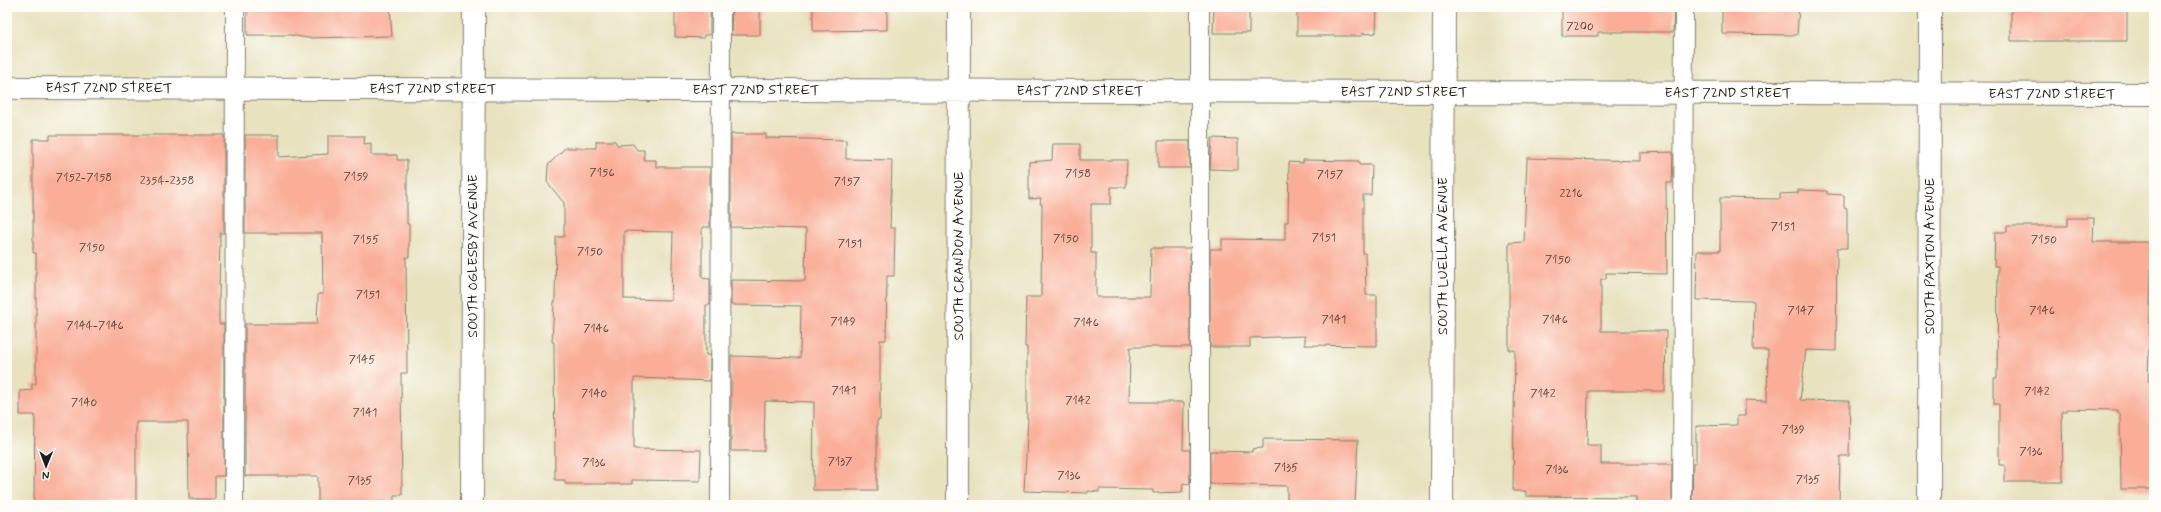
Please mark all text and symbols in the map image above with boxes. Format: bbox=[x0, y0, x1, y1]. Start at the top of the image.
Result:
house number: 7200 bbox=[1566, 19, 1594, 35]
street label: EAST 72ND STREET bbox=[46, 79, 173, 97]
street label: EAST 72ND STREET bbox=[370, 80, 497, 98]
street label: EAST 72ND STREET bbox=[693, 81, 820, 99]
street label: EAST 72ND STREET bbox=[1017, 82, 1144, 100]
street label: EAST 72ND STREET bbox=[1341, 83, 1468, 101]
street label: EAST 72ND STREET bbox=[1665, 84, 1792, 102]
street label: EAST 72ND STREET bbox=[1989, 85, 2116, 103]
house number: 7156 bbox=[589, 165, 615, 181]
house number: 7158 bbox=[1065, 166, 1091, 182]
house number: 7157 bbox=[1317, 167, 1343, 183]
house number: 7159 bbox=[343, 169, 369, 185]
house number: 7152-7158 bbox=[56, 170, 112, 186]
street label: SOUTH CRANDON AVENUE bbox=[950, 172, 968, 340]
house number: 2354-2358 bbox=[140, 173, 194, 189]
street label: SOUTH OGLESBY AVENUE bbox=[464, 174, 482, 338]
house number: 7157 bbox=[834, 174, 860, 190]
street label: SOUTH LUELLA AVENUE bbox=[1434, 177, 1452, 335]
street label: SOUTH PAXTON AVENUE bbox=[1921, 178, 1939, 334]
house number: 2216 bbox=[1559, 186, 1583, 202]
house number: 7151 bbox=[1771, 219, 1795, 235]
house number: 7151 bbox=[1312, 230, 1336, 246]
house number: 7150 bbox=[1053, 231, 1079, 247]
house number: 7155 bbox=[353, 232, 379, 248]
house number: 7150 bbox=[2031, 232, 2057, 248]
house number: 7151 bbox=[838, 236, 862, 252]
house number: 7150 bbox=[79, 240, 105, 256]
house number: 7150 bbox=[577, 244, 603, 260]
house number: 7150 bbox=[1545, 252, 1571, 268]
house number: 7151 bbox=[356, 287, 380, 303]
house number: 7147 bbox=[1788, 303, 1814, 319]
house number: 7146 bbox=[2029, 303, 2055, 319]
house number: 7141 bbox=[1322, 312, 1346, 328]
house number: 7146 bbox=[1542, 312, 1568, 328]
house number: 7149 bbox=[830, 314, 856, 330]
house number: 7146 bbox=[1073, 315, 1099, 331]
house number: 7144-7146 bbox=[66, 318, 124, 334]
house number: 7146 bbox=[583, 321, 609, 337]
house number: 7145 bbox=[349, 352, 375, 368]
house number: 7141 bbox=[832, 383, 856, 399]
house number: 7142 bbox=[2024, 384, 2050, 400]
house number: 7140 bbox=[581, 386, 607, 402]
house number: 7142 bbox=[1530, 386, 1556, 402]
house number: 7142 bbox=[1065, 393, 1091, 409]
house number: 7140 bbox=[71, 395, 97, 411]
house number: 7141 bbox=[353, 405, 377, 421]
house number: 7139 bbox=[1781, 422, 1805, 438]
house number: 7136 bbox=[2019, 444, 2043, 460]
north arrow bbox=[26, 446, 66, 486]
house number: 7137 bbox=[828, 454, 852, 470]
house number: 7136 bbox=[582, 455, 606, 471]
house number: 7135 bbox=[1274, 460, 1298, 476]
house number: 7136 bbox=[1545, 462, 1569, 478]
text: N bbox=[42, 468, 50, 482]
house number: 7136 bbox=[1057, 468, 1081, 484]
house number: 7135 bbox=[1796, 472, 1820, 488]
house number: 7135 bbox=[348, 473, 372, 489]

